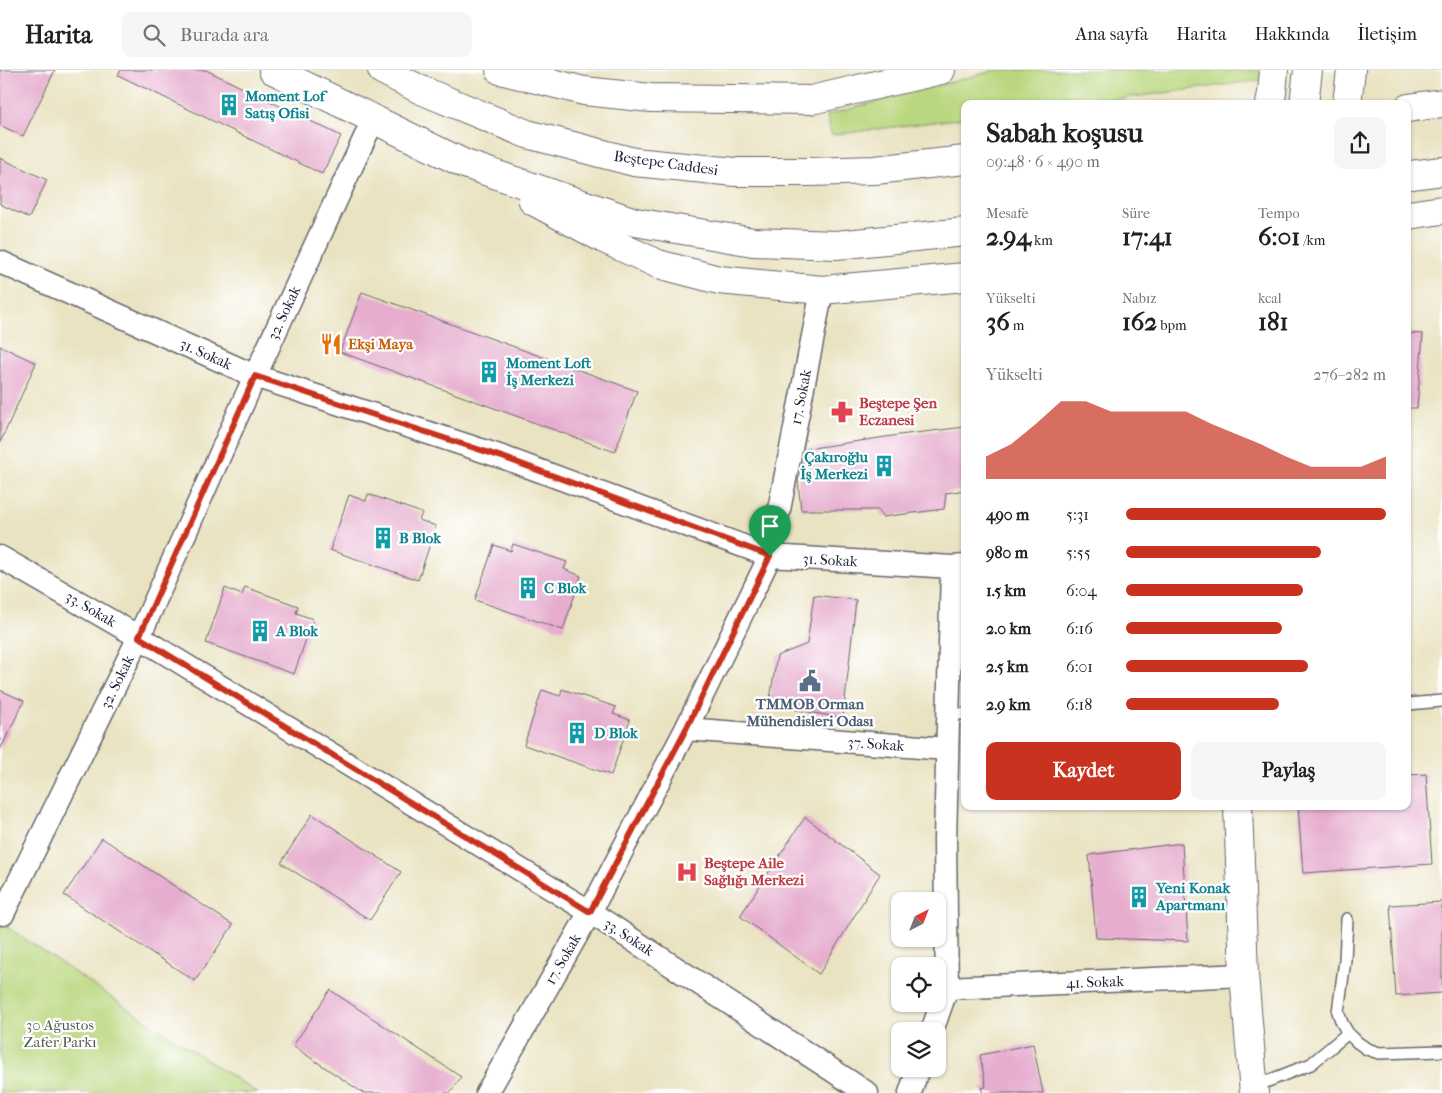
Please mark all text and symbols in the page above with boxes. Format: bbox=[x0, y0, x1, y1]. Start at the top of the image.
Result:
search box bbox=[122, 12, 472, 57]
text: Harita bbox=[25, 21, 92, 49]
icon: search bbox=[140, 21, 168, 49]
text: Burada ara bbox=[180, 24, 269, 46]
text: Ana sayfa bbox=[1075, 24, 1148, 45]
text: Harita bbox=[1176, 24, 1227, 45]
text: Hakkında bbox=[1255, 24, 1330, 45]
text: İletişim bbox=[1358, 24, 1417, 45]
place label: Moment Lof Satış Ofisi bbox=[244, 87, 329, 123]
building icon: Moment Lof Satış Ofisi bbox=[216, 92, 242, 118]
text: Sabah koşusu bbox=[986, 116, 1143, 149]
button: share bbox=[1334, 117, 1386, 169]
street label: Beştepe Caddesi bbox=[613, 147, 720, 179]
text: 09:48 · 6 × 490 m bbox=[986, 152, 1100, 171]
text: Mesafe bbox=[986, 205, 1029, 222]
text: Süre bbox=[1122, 205, 1150, 222]
text: Tempo bbox=[1258, 205, 1300, 222]
text: 2.94 bbox=[986, 222, 1031, 251]
text: 17:41 bbox=[1122, 222, 1173, 251]
text: 6:01 bbox=[1258, 222, 1300, 251]
text: km bbox=[1031, 232, 1053, 249]
text: /km bbox=[1300, 232, 1325, 249]
street label: 32. Sokak bbox=[264, 283, 304, 343]
text: Yükselti bbox=[986, 290, 1036, 307]
text: Nabız bbox=[1122, 290, 1156, 307]
text: kcal bbox=[1258, 290, 1282, 307]
text: 36 bbox=[986, 307, 1010, 336]
text: 162 bbox=[1122, 307, 1157, 336]
text: 181 bbox=[1258, 307, 1288, 336]
text: m bbox=[1010, 317, 1024, 334]
text: bpm bbox=[1157, 317, 1187, 334]
restaurant icon: Ekşi Maya bbox=[318, 331, 344, 357]
street label: 31. Sokak bbox=[177, 335, 235, 374]
place label: Ekşi Maya bbox=[348, 335, 414, 354]
place label: Moment Loft İş Merkezi bbox=[505, 354, 592, 390]
building icon: Moment Loft İş Merkezi bbox=[476, 359, 502, 385]
text: Yükselti bbox=[986, 365, 1043, 384]
text: 276–282 m bbox=[1313, 365, 1386, 384]
street label: 17. Sokak bbox=[787, 368, 815, 426]
place label: Beştepe Şen Eczanesi bbox=[859, 394, 937, 429]
pharmacy icon: Beştepe Şen Eczanesi bbox=[829, 399, 855, 425]
place label: Çakıroğlu İş Merkezi bbox=[800, 448, 869, 484]
building icon: Çakıroğlu İş Merkezi bbox=[871, 453, 897, 479]
pin bbox=[749, 505, 791, 556]
text: 490 m bbox=[986, 505, 1029, 524]
text: 5:31 bbox=[1066, 505, 1089, 524]
icon: arrive bbox=[756, 512, 784, 540]
building icon: B Blok bbox=[370, 525, 396, 551]
place label: B Blok bbox=[399, 529, 442, 547]
text: 980 m bbox=[986, 543, 1028, 562]
text: 5:55 bbox=[1066, 543, 1091, 562]
street label: 31. Sokak bbox=[802, 550, 858, 570]
building icon: C Blok bbox=[515, 575, 541, 601]
place label: C Blok bbox=[544, 579, 588, 597]
text: 1.5 km bbox=[986, 581, 1026, 600]
text: 6:04 bbox=[1066, 581, 1097, 600]
street label: 33. Sokak bbox=[62, 587, 120, 631]
building icon: A Blok bbox=[247, 618, 273, 644]
text: 2.0 km bbox=[986, 619, 1031, 638]
text: 6:16 bbox=[1066, 619, 1093, 638]
place label: A Blok bbox=[275, 622, 319, 640]
street label: 32. Sokak bbox=[96, 652, 138, 712]
text: 2.5 km bbox=[986, 657, 1029, 676]
text: 6:01 bbox=[1066, 657, 1093, 676]
public building icon: TMMOB Orman Mühendisleri Odası bbox=[797, 668, 823, 694]
place label: TMMOB Orman Mühendisleri Odası bbox=[746, 695, 874, 730]
text: 2.9 km bbox=[986, 695, 1030, 714]
text: 6:18 bbox=[1066, 695, 1092, 714]
building icon: D Blok bbox=[564, 720, 590, 746]
place label: D Blok bbox=[594, 724, 639, 742]
street label: 37. Sokak bbox=[847, 733, 905, 755]
button: Kaydet bbox=[986, 742, 1181, 800]
button: Paylaş bbox=[1191, 742, 1386, 800]
place label: Beştepe Aile Sağlığı Merkezi bbox=[704, 854, 805, 889]
hospital icon: Beştepe Aile Sağlığı Merkezi bbox=[674, 859, 700, 885]
place label: Yeni Konak Apartmanı bbox=[1155, 879, 1231, 914]
building icon: Yeni Konak Apartmanı bbox=[1126, 884, 1152, 910]
north arrow bbox=[891, 892, 946, 948]
map controls bbox=[891, 892, 946, 1077]
street label: 33. Sokak bbox=[601, 914, 658, 960]
street label: 17. Sokak bbox=[541, 930, 585, 988]
button: locate bbox=[891, 957, 946, 1012]
street label: 41. Sokak bbox=[1066, 972, 1125, 992]
park label: 30 Ağustos Zafer Parkı bbox=[23, 1016, 97, 1051]
button: layers bbox=[891, 1022, 946, 1077]

